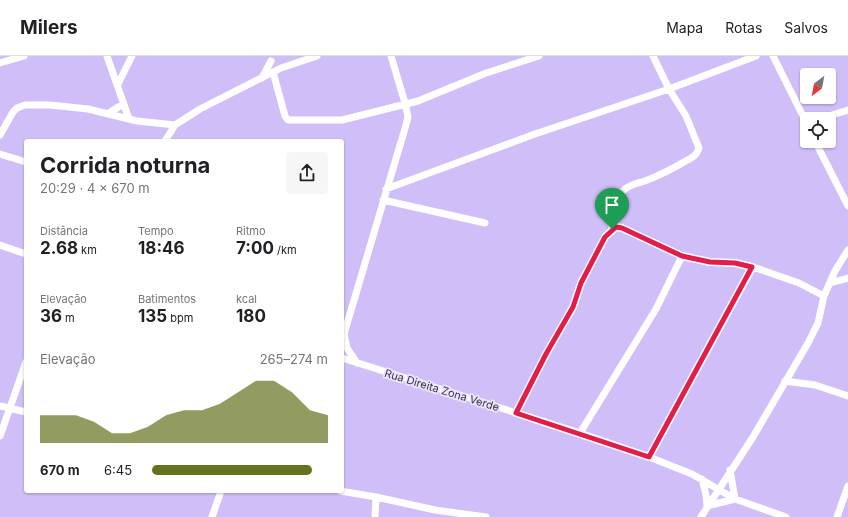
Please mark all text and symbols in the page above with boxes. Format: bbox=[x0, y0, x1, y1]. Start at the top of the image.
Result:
text: Milers bbox=[20, 16, 78, 39]
text: Mapa bbox=[666, 19, 703, 36]
text: Rotas bbox=[725, 19, 762, 36]
text: Salvos bbox=[784, 19, 828, 36]
north arrow bbox=[800, 68, 836, 104]
map controls bbox=[800, 68, 836, 148]
button: locate bbox=[800, 112, 836, 148]
text: Corrida noturna bbox=[40, 152, 210, 178]
button: share bbox=[286, 152, 328, 194]
text: 20:29 · 4 × 670 m bbox=[40, 180, 150, 196]
pin bbox=[595, 188, 629, 229]
icon: arrive bbox=[601, 194, 623, 216]
text: Distância bbox=[40, 224, 88, 238]
text: Tempo bbox=[138, 224, 174, 238]
text: Ritmo bbox=[236, 224, 266, 238]
text: 2.68 bbox=[40, 238, 78, 258]
text: 18:46 bbox=[138, 238, 185, 258]
text: 7:00 bbox=[236, 238, 274, 258]
text: km bbox=[78, 243, 97, 257]
text: /km bbox=[274, 243, 297, 257]
text: Elevação bbox=[40, 292, 87, 306]
text: Batimentos bbox=[138, 292, 196, 306]
text: kcal bbox=[236, 292, 257, 306]
text: 36 bbox=[40, 306, 62, 326]
text: 135 bbox=[138, 306, 167, 326]
text: 180 bbox=[236, 306, 266, 326]
text: m bbox=[62, 311, 75, 325]
text: bpm bbox=[167, 311, 193, 325]
text: Elevação bbox=[40, 351, 95, 367]
text: 265–274 m bbox=[260, 351, 328, 367]
street label: Rua Direita Zona Verde bbox=[383, 366, 501, 414]
text: 670 m bbox=[40, 462, 80, 478]
text: 6:45 bbox=[104, 462, 132, 478]

